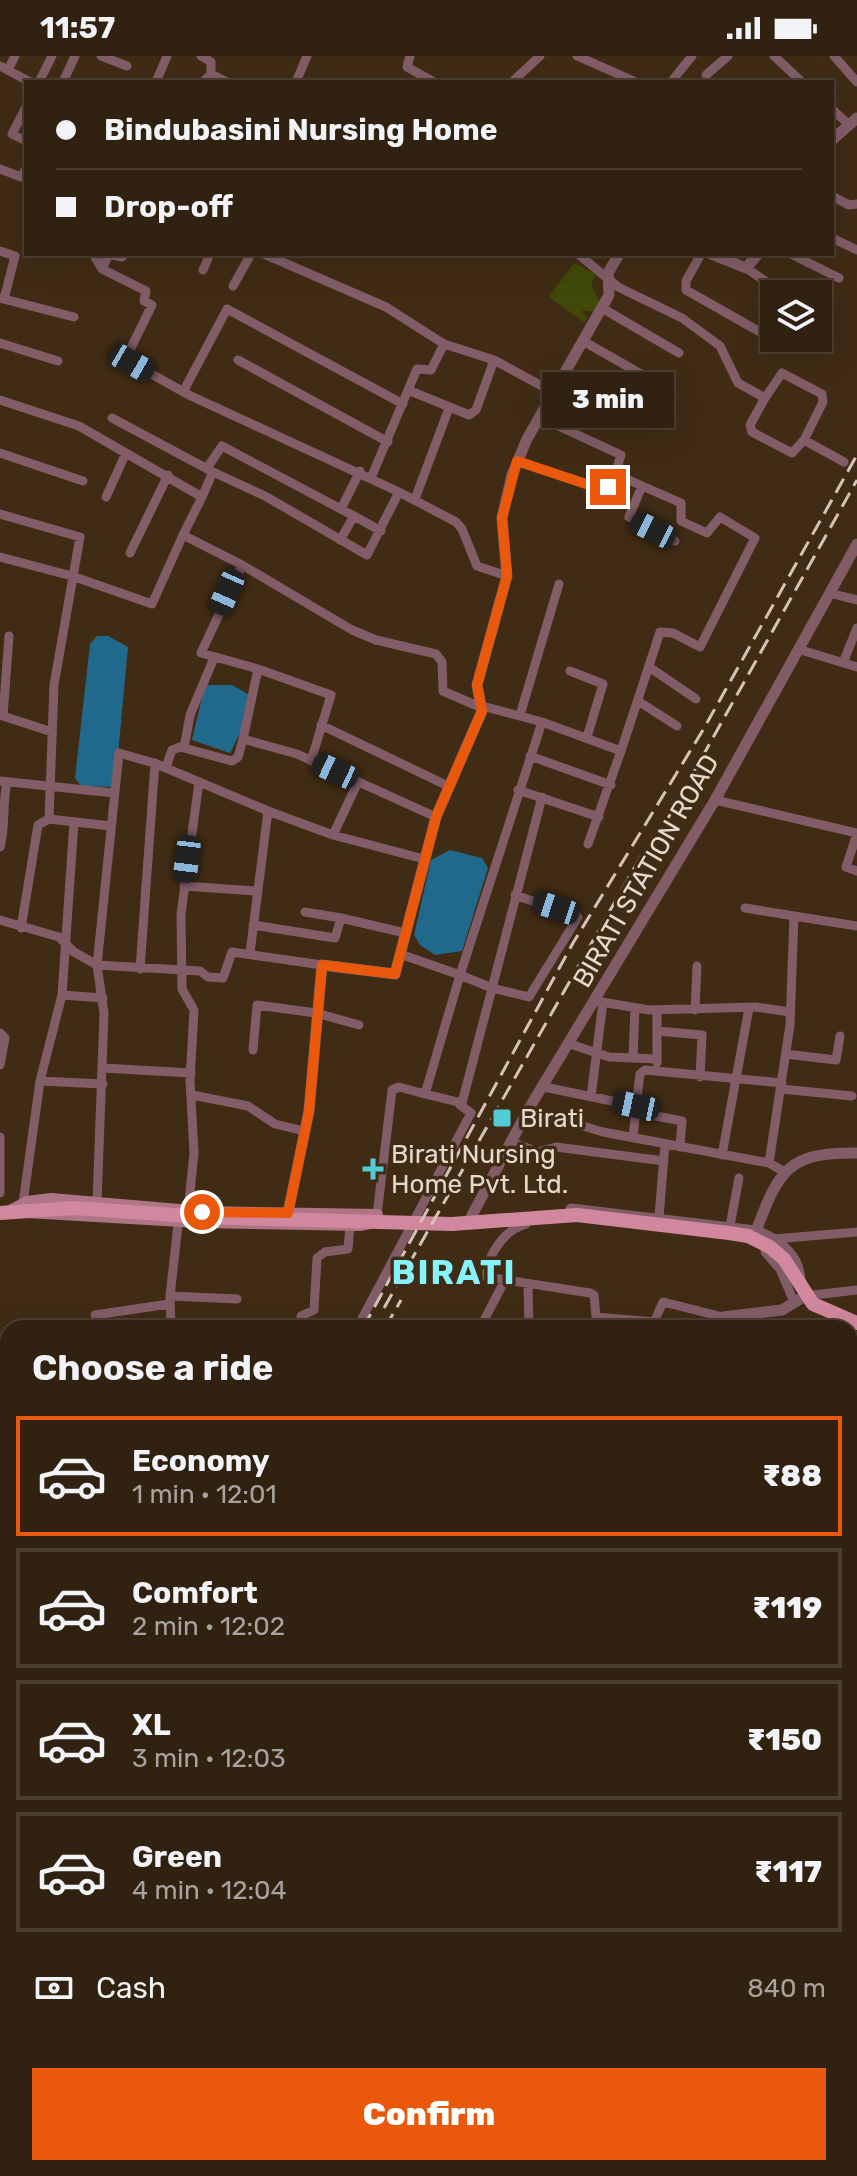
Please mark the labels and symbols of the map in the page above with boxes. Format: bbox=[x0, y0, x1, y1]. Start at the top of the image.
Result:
car bbox=[105, 341, 159, 385]
callout: 3 min bbox=[542, 371, 674, 427]
route end bbox=[590, 469, 626, 505]
car bbox=[626, 508, 680, 552]
car bbox=[206, 565, 248, 619]
street label: BIRATI STATION ROAD bbox=[567, 749, 725, 993]
car bbox=[308, 750, 362, 792]
car bbox=[172, 834, 202, 884]
car bbox=[529, 889, 583, 927]
car bbox=[610, 1089, 662, 1123]
place label: Birati bbox=[520, 1103, 584, 1134]
marker: Birati bbox=[491, 1107, 513, 1129]
place label: Birati Nursing Home Pvt. Ltd. bbox=[391, 1139, 568, 1200]
marker: Birati Nursing Home Pvt. Ltd. bbox=[362, 1158, 384, 1180]
route start bbox=[184, 1194, 220, 1230]
district label: BIRATI bbox=[392, 1252, 516, 1293]

